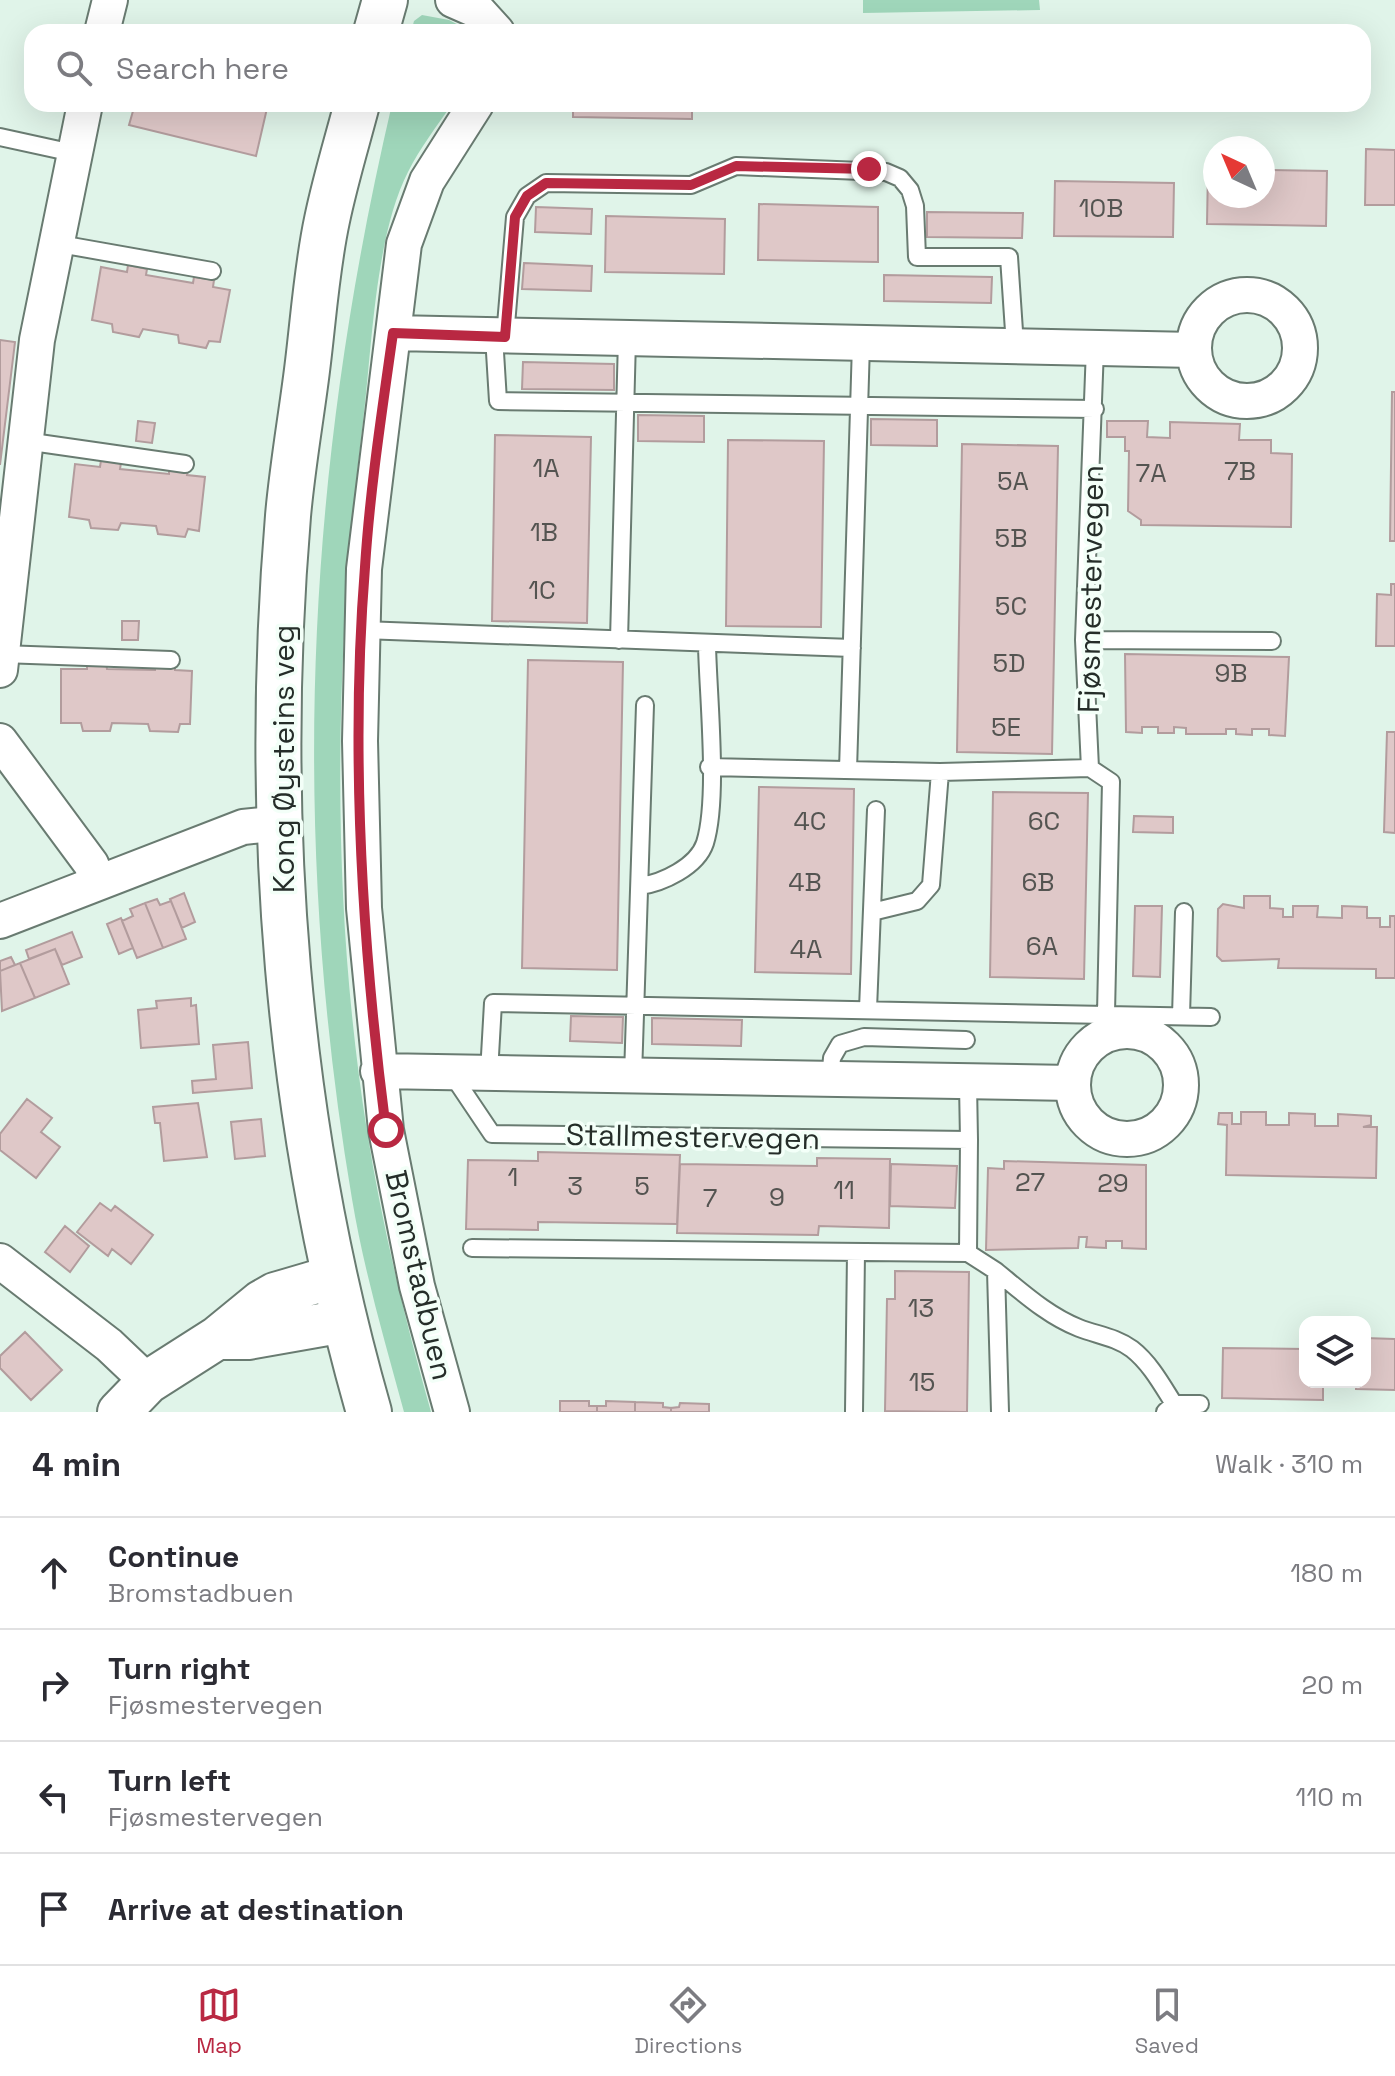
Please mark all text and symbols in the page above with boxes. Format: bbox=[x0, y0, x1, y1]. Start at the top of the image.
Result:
search box bbox=[24, 24, 1371, 112]
icon: search bbox=[52, 46, 96, 90]
text: Search here bbox=[116, 49, 289, 88]
north arrow bbox=[1203, 136, 1275, 208]
route end bbox=[851, 151, 887, 187]
house number: 10B bbox=[1079, 191, 1123, 225]
house number: 1A bbox=[532, 451, 560, 485]
house number: 7B bbox=[1224, 454, 1256, 488]
house number: 7A bbox=[1135, 456, 1167, 490]
house number: 5A bbox=[997, 464, 1029, 498]
street label: Fjøsmestervegen bbox=[1069, 465, 1112, 713]
house number: 1B bbox=[530, 515, 558, 549]
house number: 5B bbox=[995, 521, 1027, 555]
house number: 1C bbox=[528, 573, 556, 607]
house number: 5C bbox=[995, 589, 1027, 623]
street label: Kong Øysteins veg bbox=[264, 625, 303, 893]
house number: 5D bbox=[993, 646, 1025, 680]
house number: 9B bbox=[1214, 656, 1248, 690]
house number: 5E bbox=[991, 710, 1021, 744]
house number: 4C bbox=[794, 804, 826, 838]
house number: 6C bbox=[1028, 804, 1060, 838]
house number: 4B bbox=[788, 865, 822, 899]
house number: 6B bbox=[1021, 865, 1055, 899]
house number: 6A bbox=[1026, 929, 1058, 963]
house number: 4A bbox=[790, 932, 822, 966]
route start bbox=[368, 1112, 404, 1148]
street label: Stallmestervegen bbox=[566, 1115, 820, 1158]
house number: 1 bbox=[508, 1160, 518, 1194]
house number: 27 bbox=[1015, 1165, 1045, 1199]
street label: Bromstadbuen bbox=[376, 1166, 463, 1384]
house number: 29 bbox=[1097, 1166, 1129, 1200]
house number: 3 bbox=[567, 1169, 583, 1203]
house number: 5 bbox=[634, 1169, 650, 1203]
house number: 11 bbox=[833, 1173, 855, 1207]
house number: 9 bbox=[769, 1180, 785, 1214]
house number: 7 bbox=[703, 1181, 717, 1215]
house number: 13 bbox=[908, 1291, 934, 1325]
map controls bbox=[1299, 1316, 1371, 1388]
button: layers bbox=[1299, 1316, 1371, 1388]
house number: 15 bbox=[909, 1365, 935, 1399]
text: 4 min bbox=[32, 1443, 121, 1486]
text: Walk · 310 m bbox=[1215, 1447, 1363, 1481]
text: Continue bbox=[108, 1537, 239, 1576]
icon: ahead bbox=[32, 1551, 76, 1595]
text: 180 m bbox=[1290, 1556, 1363, 1590]
text: Bromstadbuen bbox=[108, 1576, 294, 1610]
text: Turn right bbox=[108, 1649, 251, 1688]
icon: right bbox=[32, 1663, 76, 1707]
text: 20 m bbox=[1302, 1668, 1363, 1702]
text: Fjøsmestervegen bbox=[108, 1688, 323, 1722]
text: Turn left bbox=[108, 1761, 231, 1800]
icon: left bbox=[32, 1775, 76, 1819]
text: 110 m bbox=[1296, 1780, 1363, 1814]
text: Fjøsmestervegen bbox=[108, 1800, 323, 1834]
icon: arrive bbox=[32, 1887, 76, 1931]
text: Arrive at destination bbox=[108, 1890, 404, 1929]
tab: Map bbox=[196, 1983, 242, 2059]
tab: Directions bbox=[634, 1983, 742, 2059]
tab: Saved bbox=[1135, 1983, 1199, 2059]

